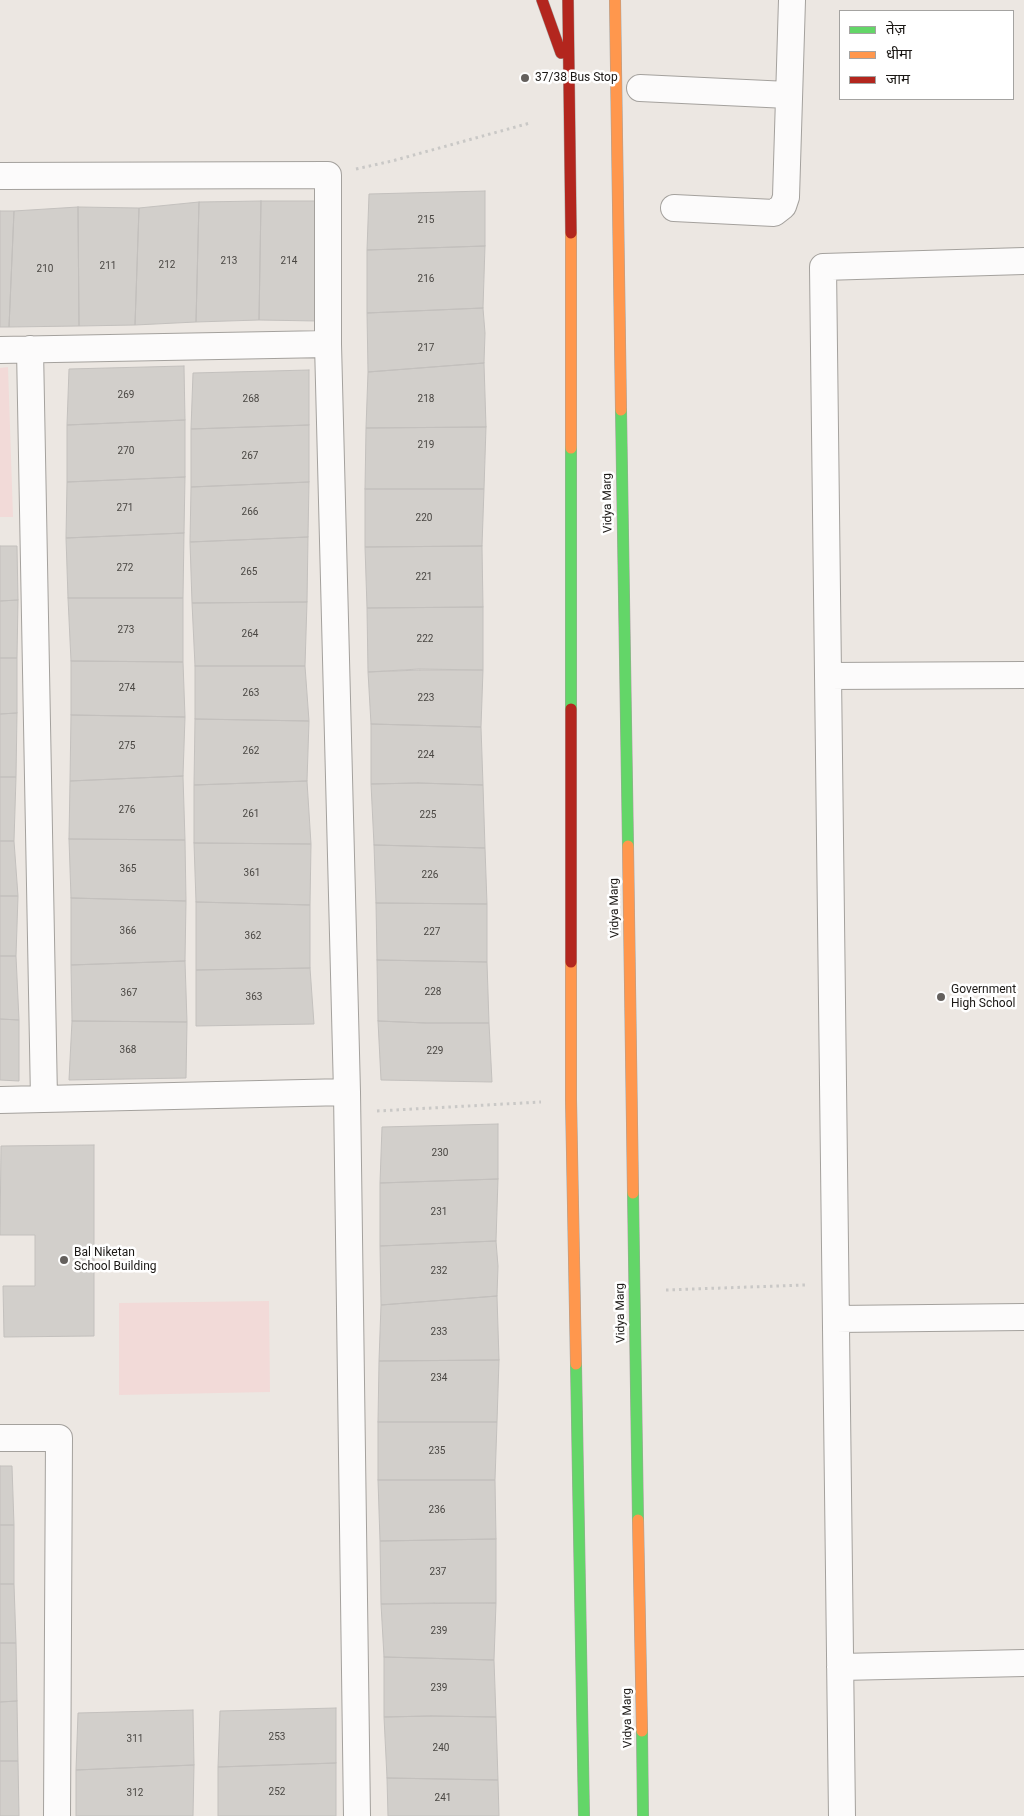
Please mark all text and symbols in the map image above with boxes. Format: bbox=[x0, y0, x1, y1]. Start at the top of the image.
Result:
legend bbox=[839, 10, 1014, 100]
text: तेज़ bbox=[886, 20, 906, 38]
text: धीमा bbox=[886, 45, 912, 63]
text: जाम bbox=[886, 70, 910, 88]
place label: 37/38 Bus Stop bbox=[535, 71, 618, 85]
marker: 37/38 Bus Stop bbox=[519, 72, 531, 84]
house number: 215 bbox=[418, 214, 434, 226]
house number: 213 bbox=[221, 255, 237, 267]
house number: 214 bbox=[281, 255, 297, 267]
house number: 212 bbox=[159, 259, 175, 271]
house number: 211 bbox=[100, 260, 116, 272]
house number: 210 bbox=[37, 263, 53, 275]
house number: 216 bbox=[418, 273, 434, 285]
house number: 217 bbox=[418, 342, 434, 354]
house number: 269 bbox=[118, 389, 134, 401]
house number: 268 bbox=[243, 393, 259, 405]
house number: 218 bbox=[418, 393, 434, 405]
house number: 219 bbox=[418, 439, 434, 451]
house number: 270 bbox=[118, 445, 134, 457]
house number: 267 bbox=[242, 450, 258, 462]
street label: Vidya Marg bbox=[600, 473, 616, 533]
house number: 271 bbox=[117, 502, 133, 514]
house number: 266 bbox=[242, 506, 258, 518]
house number: 220 bbox=[416, 512, 432, 524]
house number: 272 bbox=[117, 562, 133, 574]
house number: 265 bbox=[241, 566, 257, 578]
house number: 221 bbox=[416, 571, 432, 583]
house number: 273 bbox=[118, 624, 134, 636]
house number: 264 bbox=[242, 628, 258, 640]
house number: 222 bbox=[417, 633, 433, 645]
house number: 274 bbox=[119, 682, 135, 694]
house number: 263 bbox=[243, 687, 259, 699]
house number: 223 bbox=[418, 692, 434, 704]
house number: 275 bbox=[119, 740, 135, 752]
house number: 262 bbox=[243, 745, 259, 757]
house number: 224 bbox=[418, 749, 434, 761]
house number: 276 bbox=[119, 804, 135, 816]
house number: 261 bbox=[243, 808, 259, 820]
house number: 225 bbox=[420, 809, 436, 821]
house number: 365 bbox=[120, 863, 136, 875]
house number: 361 bbox=[244, 867, 260, 879]
house number: 226 bbox=[422, 869, 438, 881]
street label: Vidya Marg bbox=[607, 878, 623, 938]
house number: 366 bbox=[120, 925, 136, 937]
house number: 227 bbox=[424, 926, 440, 938]
house number: 362 bbox=[245, 930, 261, 942]
place label: Government High School bbox=[951, 983, 1016, 1011]
house number: 228 bbox=[425, 986, 441, 998]
house number: 367 bbox=[121, 987, 137, 999]
house number: 363 bbox=[246, 991, 262, 1003]
marker: Government High School bbox=[935, 991, 947, 1003]
house number: 368 bbox=[120, 1044, 136, 1056]
house number: 229 bbox=[427, 1045, 443, 1057]
house number: 230 bbox=[432, 1147, 448, 1159]
house number: 231 bbox=[431, 1206, 447, 1218]
place label: Bal Niketan School Building bbox=[74, 1246, 157, 1274]
marker: Bal Niketan School Building bbox=[58, 1254, 70, 1266]
house number: 232 bbox=[431, 1265, 447, 1277]
street label: Vidya Marg bbox=[613, 1283, 629, 1343]
house number: 233 bbox=[431, 1326, 447, 1338]
house number: 234 bbox=[431, 1372, 447, 1384]
house number: 235 bbox=[429, 1445, 445, 1457]
house number: 236 bbox=[429, 1504, 445, 1516]
house number: 237 bbox=[430, 1566, 446, 1578]
house number: 239 bbox=[431, 1625, 447, 1637]
house number: 239 bbox=[431, 1682, 447, 1694]
street label: Vidya Marg bbox=[620, 1688, 636, 1748]
house number: 253 bbox=[269, 1731, 285, 1743]
house number: 311 bbox=[127, 1733, 143, 1745]
house number: 240 bbox=[433, 1742, 449, 1754]
house number: 252 bbox=[269, 1786, 285, 1798]
house number: 312 bbox=[127, 1787, 143, 1799]
house number: 241 bbox=[435, 1792, 451, 1804]

